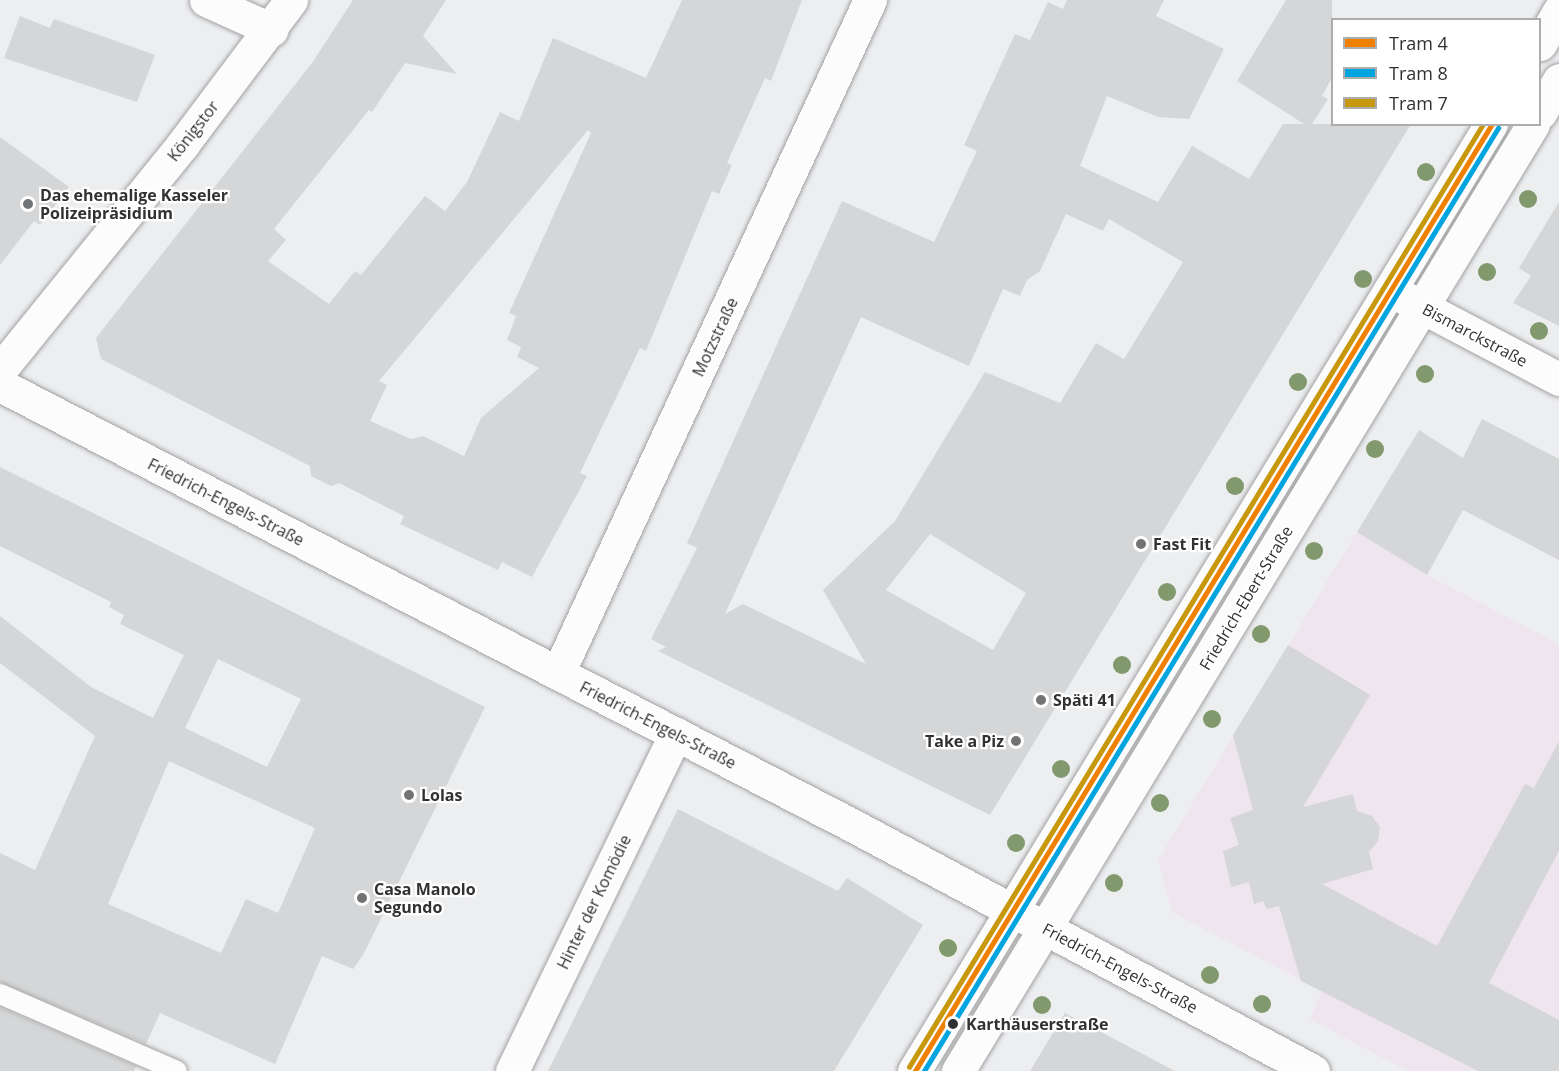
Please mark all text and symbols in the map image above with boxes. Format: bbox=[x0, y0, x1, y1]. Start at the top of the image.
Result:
legend bbox=[1331, 18, 1541, 126]
text: Tram 4 bbox=[1389, 31, 1448, 55]
text: Tram 8 bbox=[1389, 61, 1448, 85]
text: Tram 7 bbox=[1389, 91, 1448, 115]
street label: Königstor bbox=[163, 97, 223, 165]
place label: Das ehemalige Kasseler Polizeipräsidium bbox=[40, 185, 228, 223]
marker: Das ehemalige Kasseler Polizeipräsidium bbox=[21, 197, 35, 211]
street label: Motzstraße bbox=[688, 294, 742, 380]
street label: Bismarckstraße bbox=[1419, 299, 1531, 371]
street label: Friedrich-Engels-Straße bbox=[145, 454, 307, 550]
street label: Friedrich-Ebert-Straße bbox=[1195, 522, 1297, 674]
place label: Fast Fit bbox=[1153, 534, 1211, 554]
marker: Fast Fit bbox=[1134, 537, 1148, 551]
street label: Friedrich-Engels-Straße bbox=[577, 677, 739, 773]
place label: Späti 41 bbox=[1053, 690, 1116, 710]
marker: Späti 41 bbox=[1034, 693, 1048, 707]
place label: Take a Piz bbox=[925, 731, 1004, 751]
marker: Take a Piz bbox=[1009, 734, 1023, 748]
place label: Lolas bbox=[421, 785, 462, 805]
marker: Lolas bbox=[402, 788, 416, 802]
street label: Hinter der Komödie bbox=[553, 832, 635, 972]
place label: Casa Manolo Segundo bbox=[374, 879, 476, 917]
marker: Casa Manolo Segundo bbox=[355, 891, 369, 905]
street label: Friedrich-Engels-Straße bbox=[1039, 919, 1201, 1017]
place label: Karthäuserstraße bbox=[966, 1014, 1109, 1034]
marker: Karthäuserstraße bbox=[944, 1015, 962, 1033]

